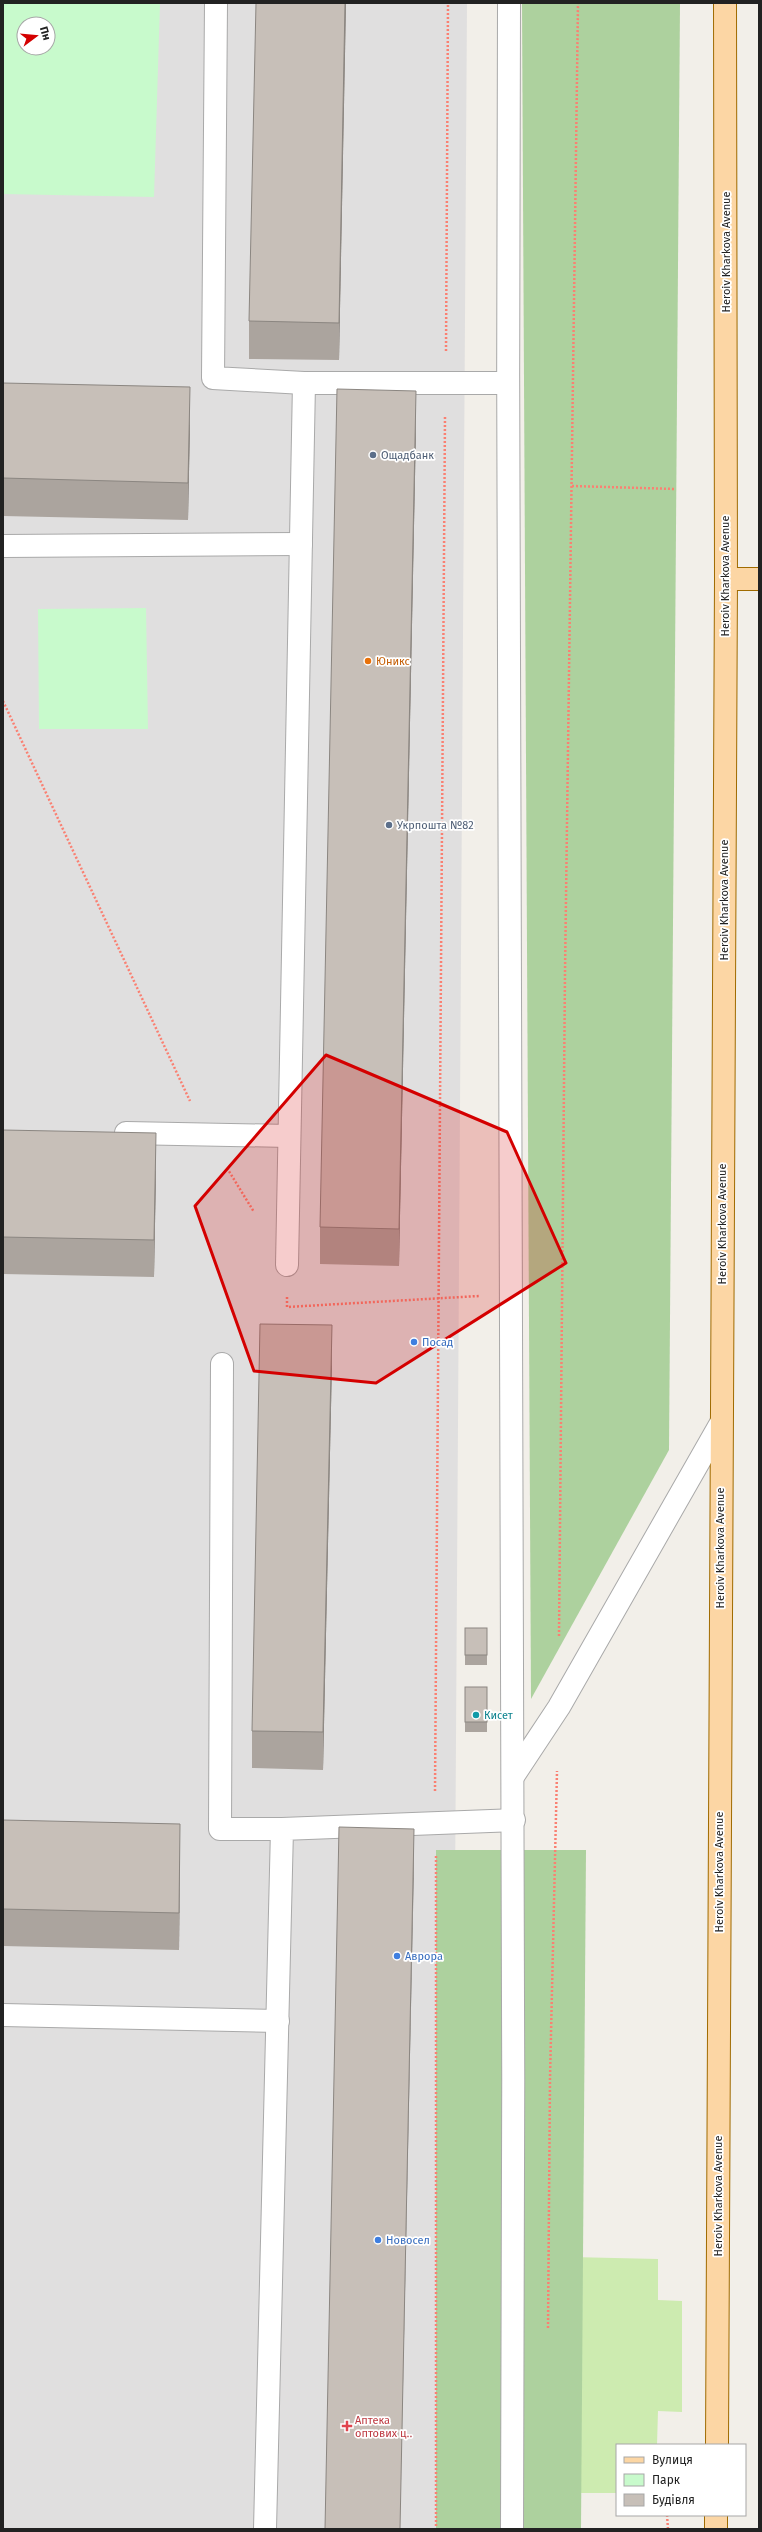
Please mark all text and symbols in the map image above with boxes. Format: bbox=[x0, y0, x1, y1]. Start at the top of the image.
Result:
north arrow bbox=[16, 16, 56, 56]
text: Пн bbox=[37, 25, 53, 42]
street label: Heroiv Kharkova Avenue bbox=[720, 192, 733, 312]
place label: Ощадбанк bbox=[381, 449, 434, 462]
marker: Ощадбанк bbox=[368, 450, 378, 460]
street label: Heroiv Kharkova Avenue bbox=[719, 516, 732, 636]
place label: Юникс bbox=[376, 655, 410, 668]
marker: Юникс bbox=[363, 656, 373, 666]
place label: Укрпошта №82 bbox=[397, 819, 474, 832]
marker: Укрпошта №82 bbox=[384, 820, 394, 830]
street label: Heroiv Kharkova Avenue bbox=[718, 840, 731, 960]
street label: Heroiv Kharkova Avenue bbox=[716, 1164, 729, 1284]
place label: Посад bbox=[422, 1336, 453, 1349]
marker: Посад bbox=[409, 1337, 419, 1347]
street label: Heroiv Kharkova Avenue bbox=[714, 1488, 727, 1608]
place label: Кисет bbox=[484, 1709, 513, 1722]
marker: Кисет bbox=[471, 1710, 481, 1720]
street label: Heroiv Kharkova Avenue bbox=[713, 1812, 726, 1932]
place label: Аврора bbox=[405, 1950, 443, 1963]
marker: Аврора bbox=[392, 1951, 402, 1961]
street label: Heroiv Kharkova Avenue bbox=[712, 2136, 725, 2256]
place label: Новосел bbox=[386, 2234, 430, 2247]
marker: Новосел bbox=[373, 2235, 383, 2245]
place label: Аптека оптових ц‥ bbox=[355, 2414, 413, 2440]
marker: Аптека оптових ц‥ bbox=[342, 2421, 352, 2431]
legend bbox=[616, 2444, 746, 2516]
text: Вулиця bbox=[652, 2453, 693, 2467]
text: Парк bbox=[652, 2473, 681, 2487]
text: Будівля bbox=[652, 2493, 695, 2507]

